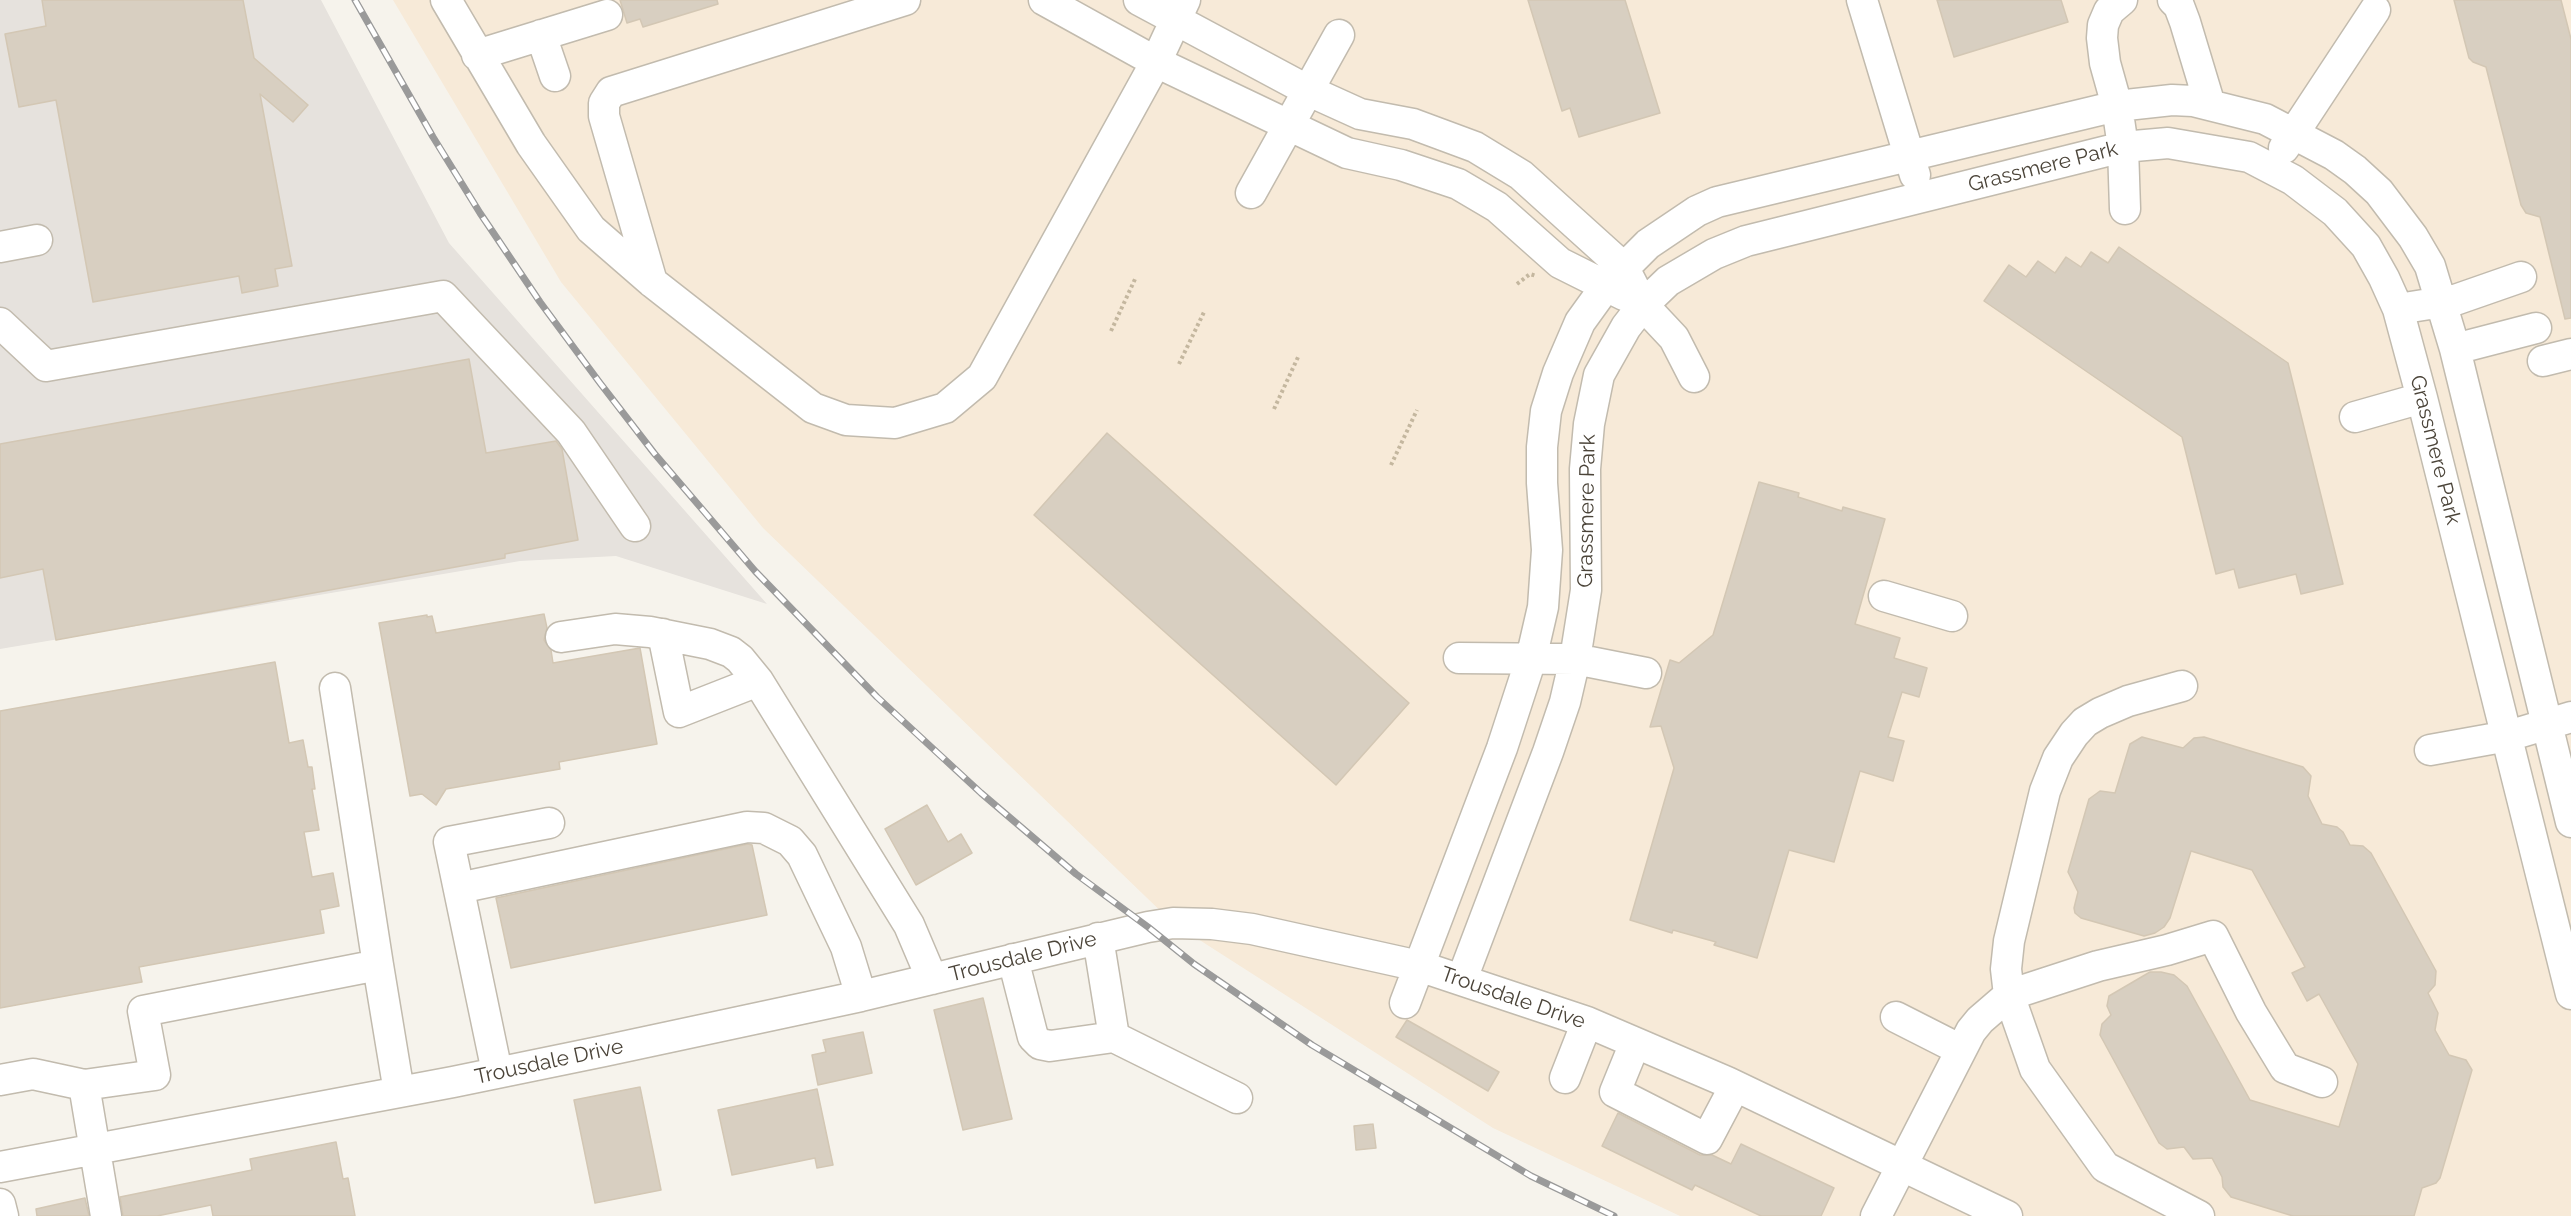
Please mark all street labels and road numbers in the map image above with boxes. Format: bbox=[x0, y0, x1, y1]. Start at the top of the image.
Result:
street label: Grassmere Park bbox=[1966, 136, 2120, 198]
street label: Grassmere Park bbox=[2404, 373, 2466, 527]
street label: Grassmere Park bbox=[1573, 434, 1601, 588]
street label: Trousdale Drive bbox=[947, 926, 1099, 988]
street label: Trousdale Drive bbox=[1437, 961, 1589, 1035]
street label: Trousdale Drive bbox=[472, 1034, 626, 1090]

